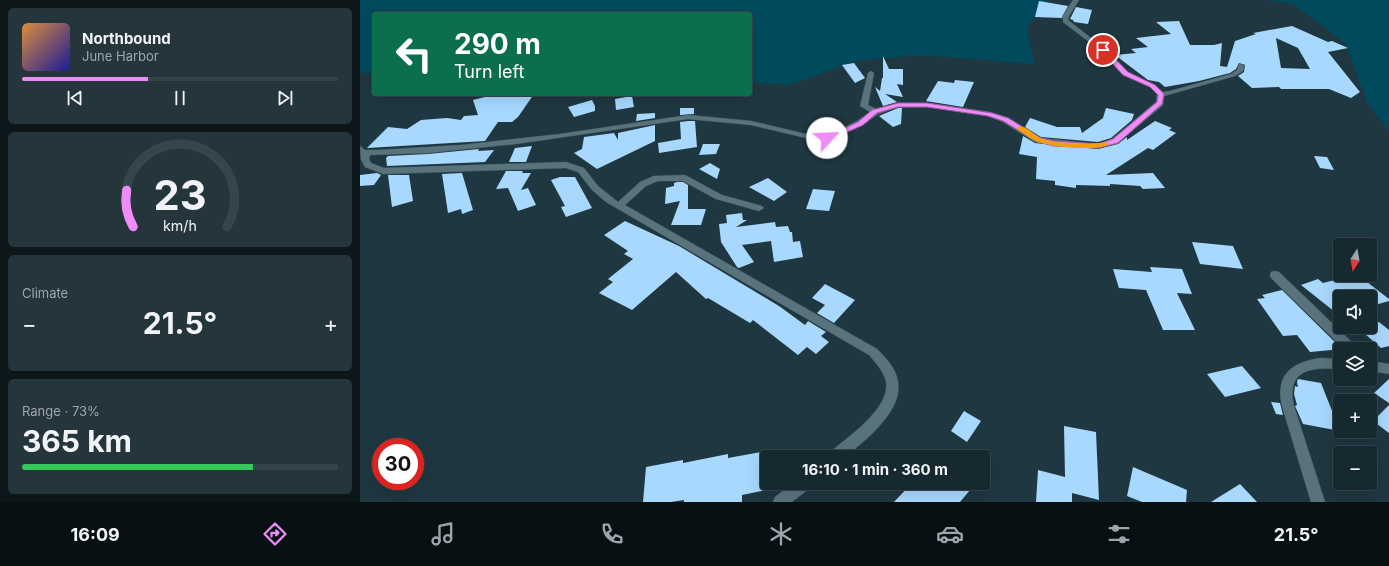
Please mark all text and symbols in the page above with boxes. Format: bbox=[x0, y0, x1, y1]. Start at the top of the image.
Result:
text: 290 m bbox=[454, 27, 541, 61]
icon: left bbox=[388, 28, 440, 80]
text: Northbound bbox=[82, 29, 171, 48]
pin bbox=[1086, 33, 1120, 67]
icon: arrive bbox=[1092, 39, 1114, 61]
text: June Harbor bbox=[82, 48, 159, 64]
text: Turn left bbox=[454, 61, 524, 82]
icon: previous bbox=[64, 87, 86, 109]
icon: pause bbox=[169, 87, 191, 109]
icon: next bbox=[274, 87, 296, 109]
position arrow bbox=[806, 117, 848, 159]
text: 23 bbox=[153, 170, 207, 220]
text: km/h bbox=[163, 217, 197, 234]
north arrow bbox=[1333, 238, 1377, 282]
map controls bbox=[1333, 238, 1377, 490]
text: Climate bbox=[22, 285, 68, 301]
button: sound bbox=[1333, 290, 1377, 334]
text: 21.5° bbox=[143, 305, 217, 341]
text: − bbox=[22, 311, 37, 337]
text: + bbox=[323, 311, 338, 337]
button: layers bbox=[1333, 342, 1377, 386]
button: + bbox=[1333, 394, 1377, 438]
text: Range · 73% bbox=[22, 403, 100, 419]
text: 365 km bbox=[22, 423, 132, 459]
speed limit sign: 30 bbox=[372, 438, 424, 490]
button: − bbox=[1333, 446, 1377, 490]
text: 16:10 · 1 min · 360 m bbox=[802, 460, 948, 479]
icon: directions bbox=[261, 520, 289, 548]
icon: music bbox=[429, 520, 457, 548]
icon: phone bbox=[598, 520, 626, 548]
icon: climate bbox=[767, 520, 795, 548]
icon: car bbox=[936, 520, 964, 548]
icon: filters bbox=[1105, 520, 1133, 548]
text: 16:09 bbox=[70, 524, 120, 545]
text: 21.5° bbox=[1274, 524, 1319, 545]

